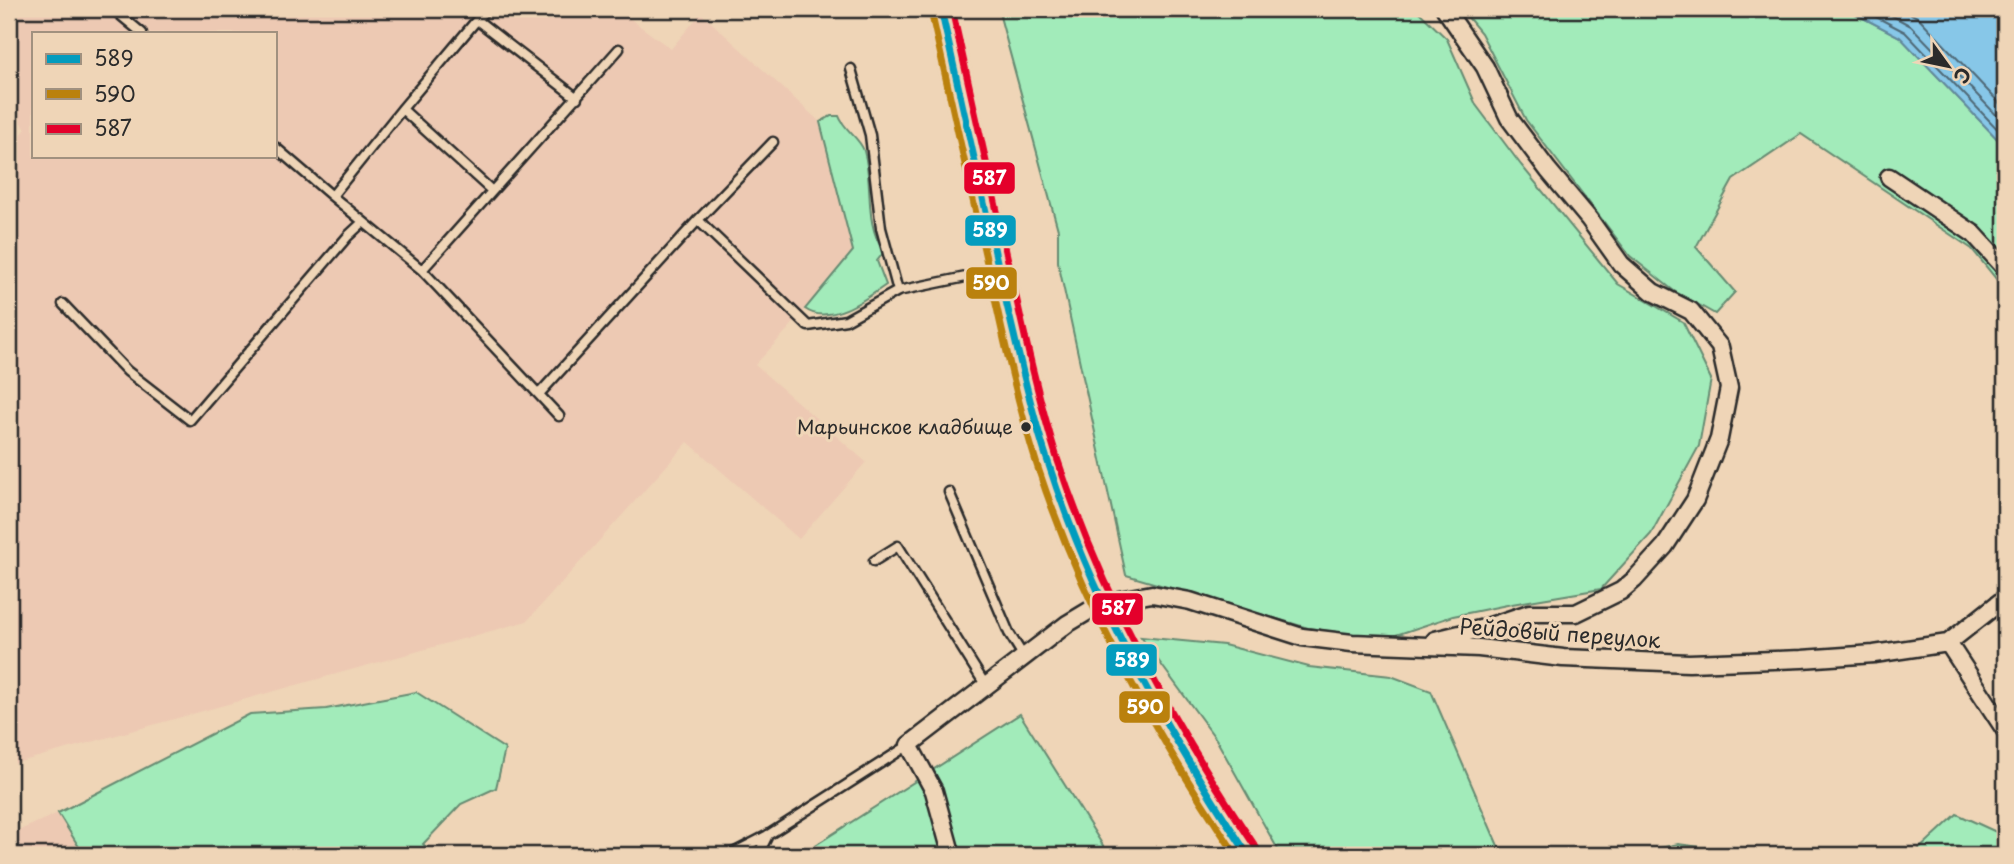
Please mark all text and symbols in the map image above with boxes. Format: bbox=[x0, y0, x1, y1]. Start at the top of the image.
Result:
legend bbox=[32, 32, 276, 158]
north arrow bbox=[1912, 32, 1982, 102]
text: 589 bbox=[94, 41, 134, 73]
text: С bbox=[1947, 62, 1979, 89]
text: 590 bbox=[94, 77, 136, 109]
text: 587 bbox=[94, 111, 132, 143]
line badge: 587 bbox=[963, 161, 1016, 195]
text: 587 bbox=[972, 163, 1006, 191]
line badge: 589 bbox=[964, 214, 1017, 247]
text: 589 bbox=[972, 215, 1008, 243]
line badge: 590 bbox=[965, 266, 1018, 300]
text: 590 bbox=[972, 268, 1010, 296]
place label: Марьинское кладбище bbox=[797, 412, 1013, 440]
marker: Марьинское кладбище bbox=[1019, 420, 1033, 434]
line badge: 587 bbox=[1091, 592, 1144, 626]
text: 587 bbox=[1101, 593, 1135, 621]
street label: Рейдовый переулок bbox=[1459, 609, 1662, 655]
line badge: 589 bbox=[1105, 643, 1158, 677]
text: 589 bbox=[1114, 645, 1150, 673]
line badge: 590 bbox=[1118, 690, 1171, 724]
text: 590 bbox=[1126, 692, 1164, 720]

